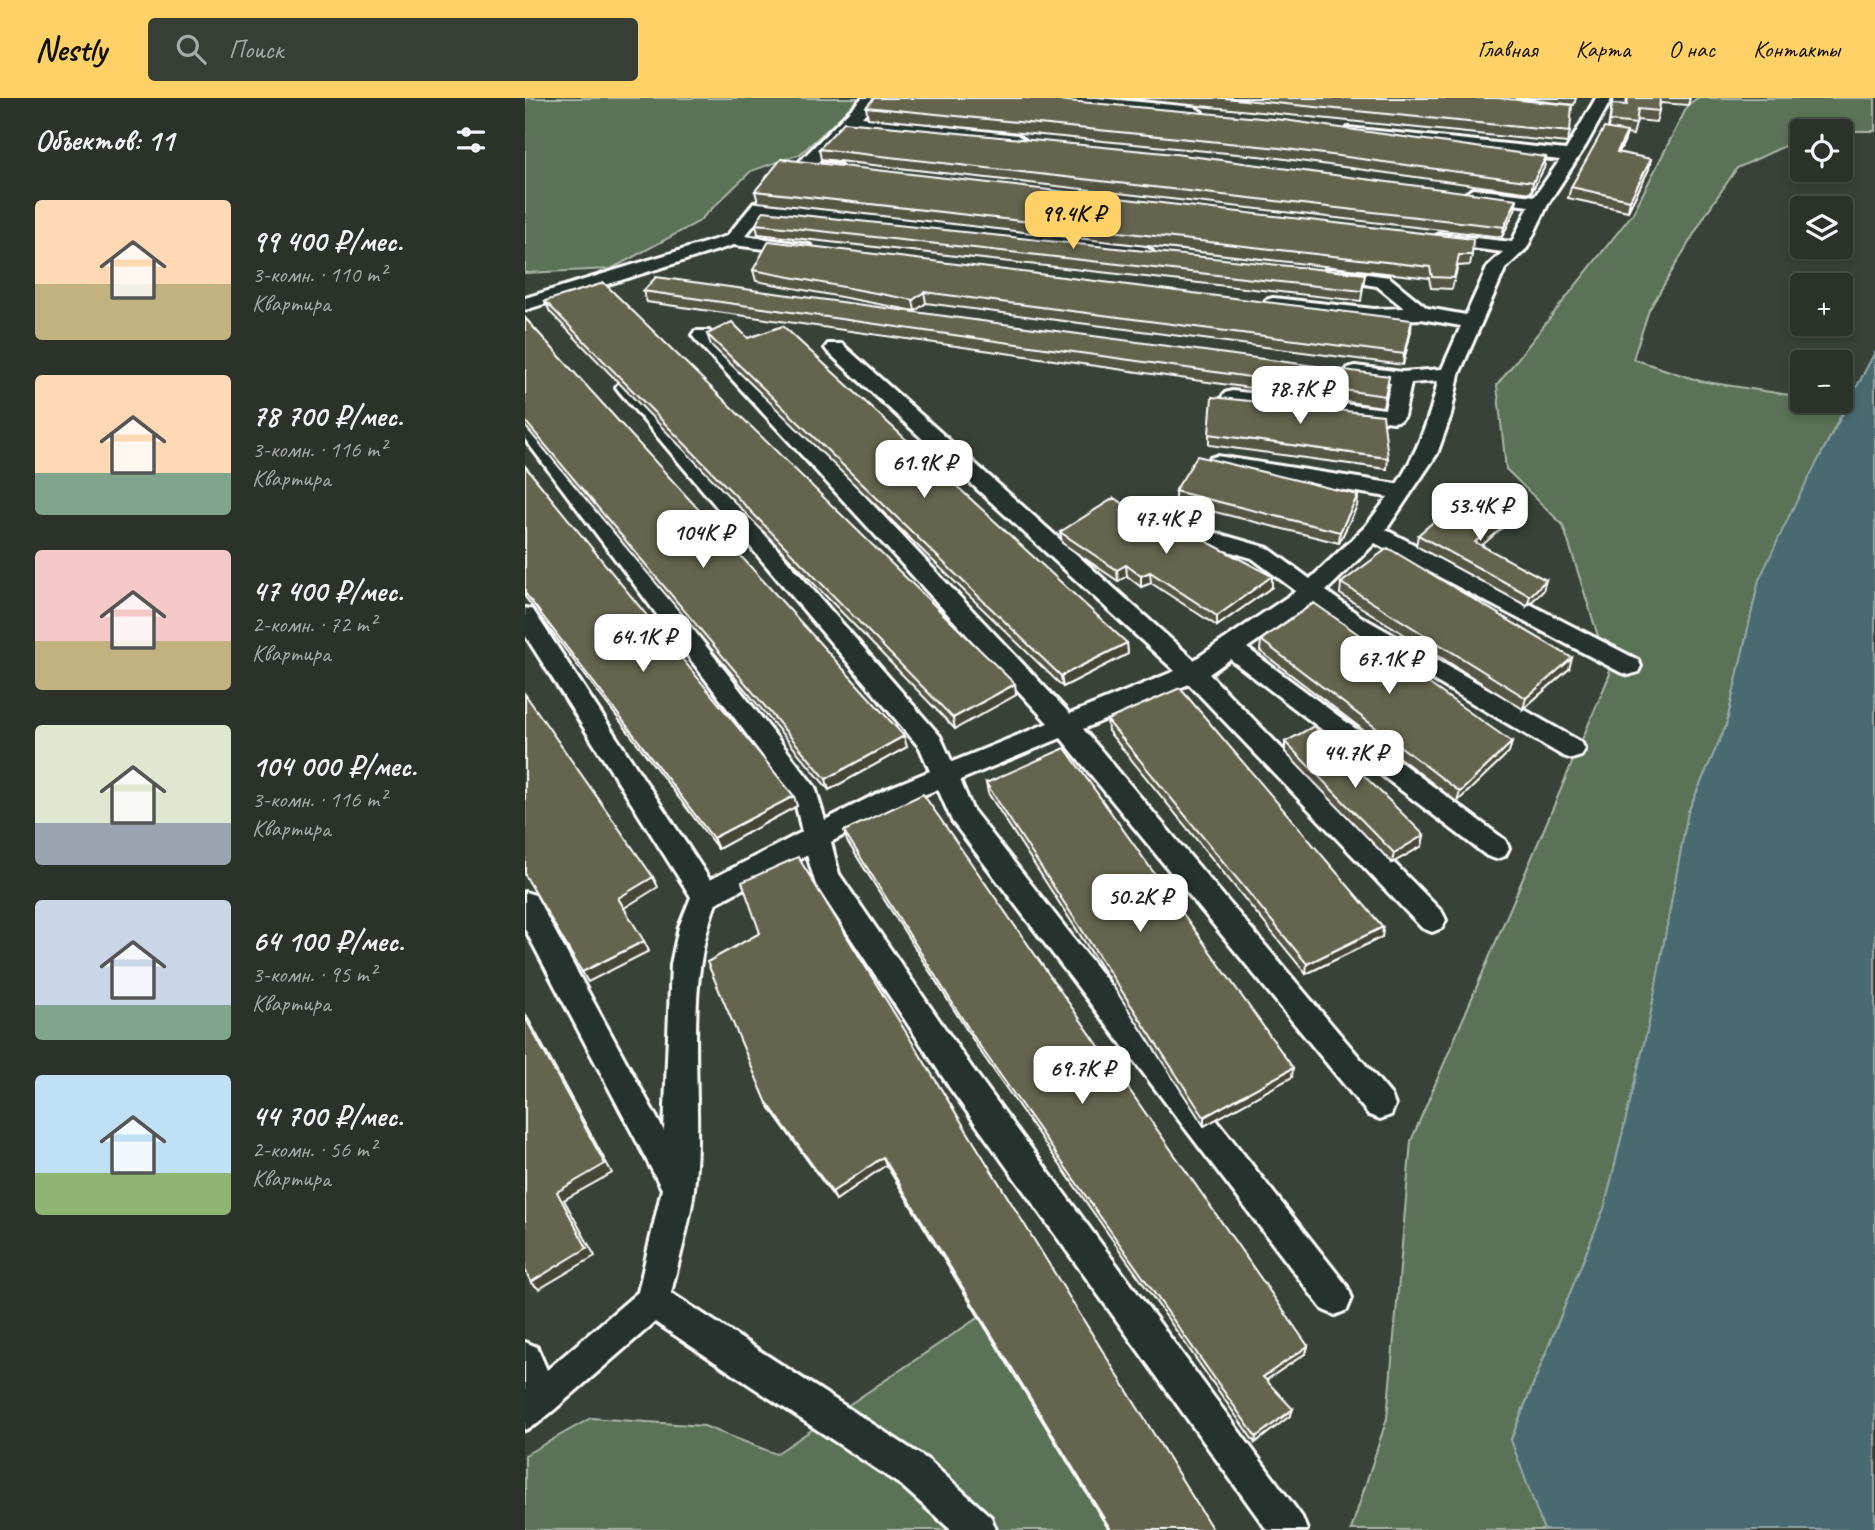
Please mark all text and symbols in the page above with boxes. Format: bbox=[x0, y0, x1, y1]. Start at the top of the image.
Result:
search box bbox=[148, 18, 638, 81]
text: Nestly bbox=[35, 28, 106, 70]
icon: search bbox=[172, 30, 210, 68]
text: Поиск bbox=[228, 33, 283, 66]
text: Главная bbox=[1477, 34, 1538, 64]
text: Карта bbox=[1576, 34, 1630, 64]
text: О нас bbox=[1668, 34, 1715, 64]
text: Контакты bbox=[1753, 34, 1840, 64]
map controls bbox=[1790, 119, 1853, 413]
button: locate bbox=[1790, 119, 1853, 182]
text: Объектов: 11 bbox=[35, 121, 174, 159]
icon: filters bbox=[452, 121, 490, 159]
pin: 99.4K ₽ bbox=[1008, 192, 1138, 251]
button: layers bbox=[1790, 196, 1853, 259]
text: 99.4K ₽ bbox=[1041, 199, 1105, 228]
text: 99 400 ₽/мес. bbox=[252, 222, 402, 260]
icon: home bbox=[91, 228, 175, 312]
text: 3-комн. · 110 m² bbox=[252, 260, 386, 289]
button: + bbox=[1790, 273, 1853, 336]
text: Квартира bbox=[252, 289, 330, 318]
button: − bbox=[1790, 350, 1853, 413]
pin: 78.7K ₽ bbox=[1235, 366, 1365, 426]
text: 78.7K ₽ bbox=[1268, 374, 1332, 403]
text: 78 700 ₽/мес. bbox=[252, 397, 403, 435]
icon: home bbox=[91, 403, 175, 487]
text: 3-комн. · 116 m² bbox=[252, 435, 386, 464]
pin: 61.9K ₽ bbox=[859, 440, 989, 500]
text: 61.9K ₽ bbox=[892, 448, 956, 477]
text: Квартира bbox=[252, 464, 330, 493]
pin: 53.4K ₽ bbox=[1415, 484, 1545, 543]
text: 53.4K ₽ bbox=[1448, 491, 1512, 520]
pin: 47.4K ₽ bbox=[1101, 496, 1231, 556]
text: 47.4K ₽ bbox=[1134, 504, 1198, 533]
pin: 104K ₽ bbox=[646, 510, 760, 570]
text: 104K ₽ bbox=[673, 518, 733, 547]
text: 47 400 ₽/мес. bbox=[252, 572, 403, 610]
icon: home bbox=[91, 578, 175, 662]
text: 2-комн. · 72 m² bbox=[252, 610, 376, 639]
pin: 64.1K ₽ bbox=[578, 614, 708, 674]
text: 64.1K ₽ bbox=[610, 622, 676, 651]
pin: 67.1K ₽ bbox=[1324, 636, 1454, 696]
text: Квартира bbox=[252, 639, 330, 668]
text: 67.1K ₽ bbox=[1356, 644, 1422, 673]
pin: 44.7K ₽ bbox=[1290, 730, 1420, 790]
text: 44.7K ₽ bbox=[1323, 738, 1387, 767]
text: 104 000 ₽/мес. bbox=[252, 747, 417, 785]
icon: home bbox=[91, 753, 175, 837]
text: 3-комн. · 116 m² bbox=[252, 785, 386, 814]
text: Квартира bbox=[252, 814, 330, 843]
pin: 50.2K ₽ bbox=[1075, 874, 1205, 934]
text: 50.2K ₽ bbox=[1108, 882, 1172, 911]
text: 64 100 ₽/мес. bbox=[252, 922, 404, 960]
icon: home bbox=[91, 928, 175, 1012]
text: 3-комн. · 95 m² bbox=[252, 960, 376, 989]
text: Квартира bbox=[252, 989, 330, 1018]
pin: 69.7K ₽ bbox=[1017, 1046, 1147, 1106]
text: 69.7K ₽ bbox=[1050, 1054, 1114, 1083]
text: 44 700 ₽/мес. bbox=[252, 1097, 403, 1135]
icon: home bbox=[91, 1103, 175, 1187]
text: 2-комн. · 56 m² bbox=[252, 1135, 376, 1164]
text: Квартира bbox=[252, 1164, 330, 1193]

